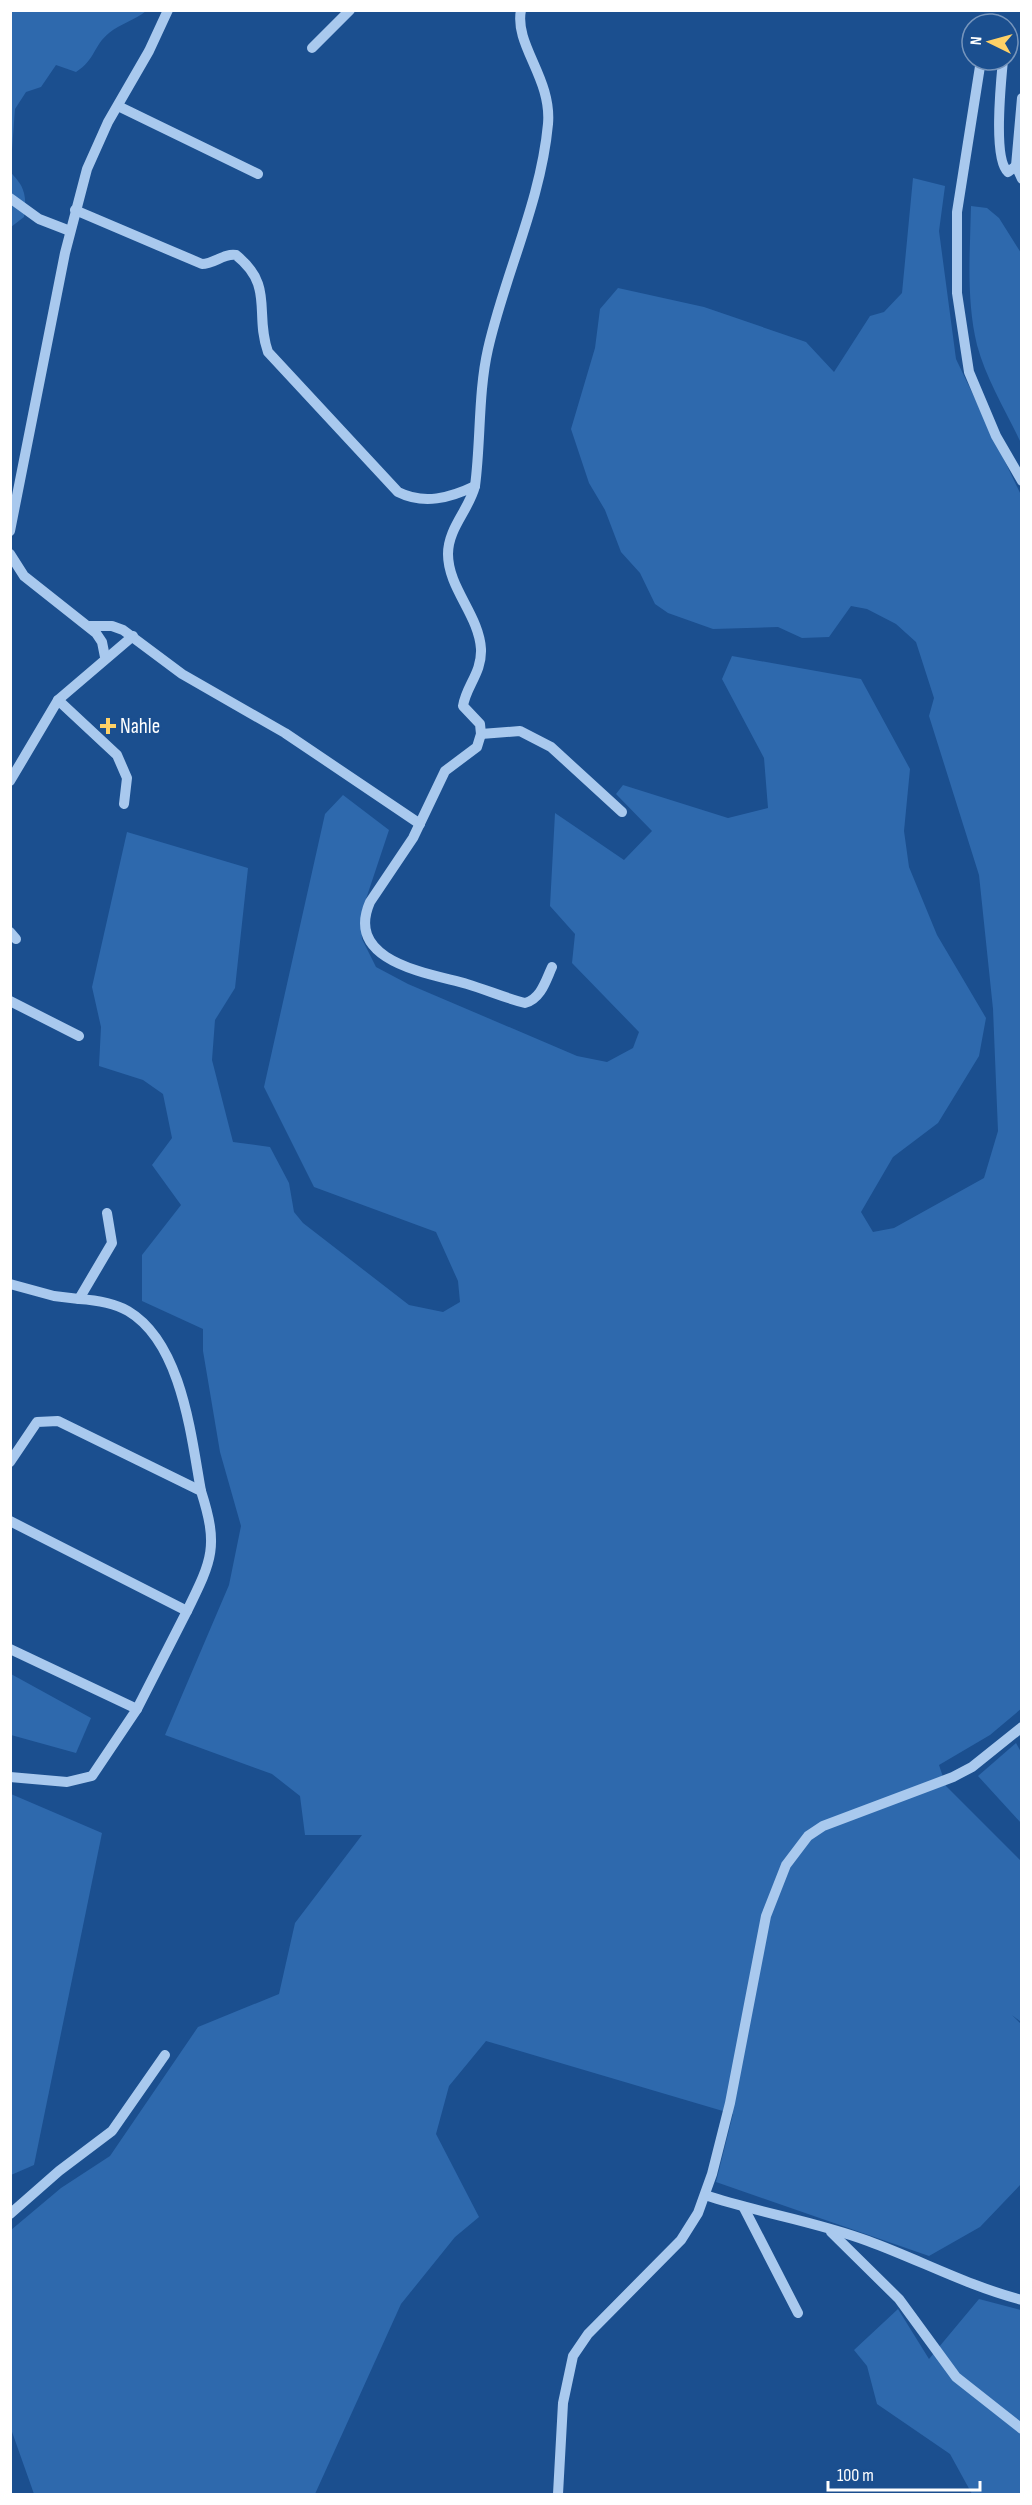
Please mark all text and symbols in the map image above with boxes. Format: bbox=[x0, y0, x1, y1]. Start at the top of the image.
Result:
north arrow bbox=[960, 12, 1020, 72]
text: N bbox=[967, 36, 986, 46]
place label: Nahle bbox=[120, 714, 160, 739]
marker: Nahle bbox=[101, 719, 115, 733]
scale bar bbox=[828, 2454, 980, 2492]
text: 100 m bbox=[837, 2465, 874, 2486]

